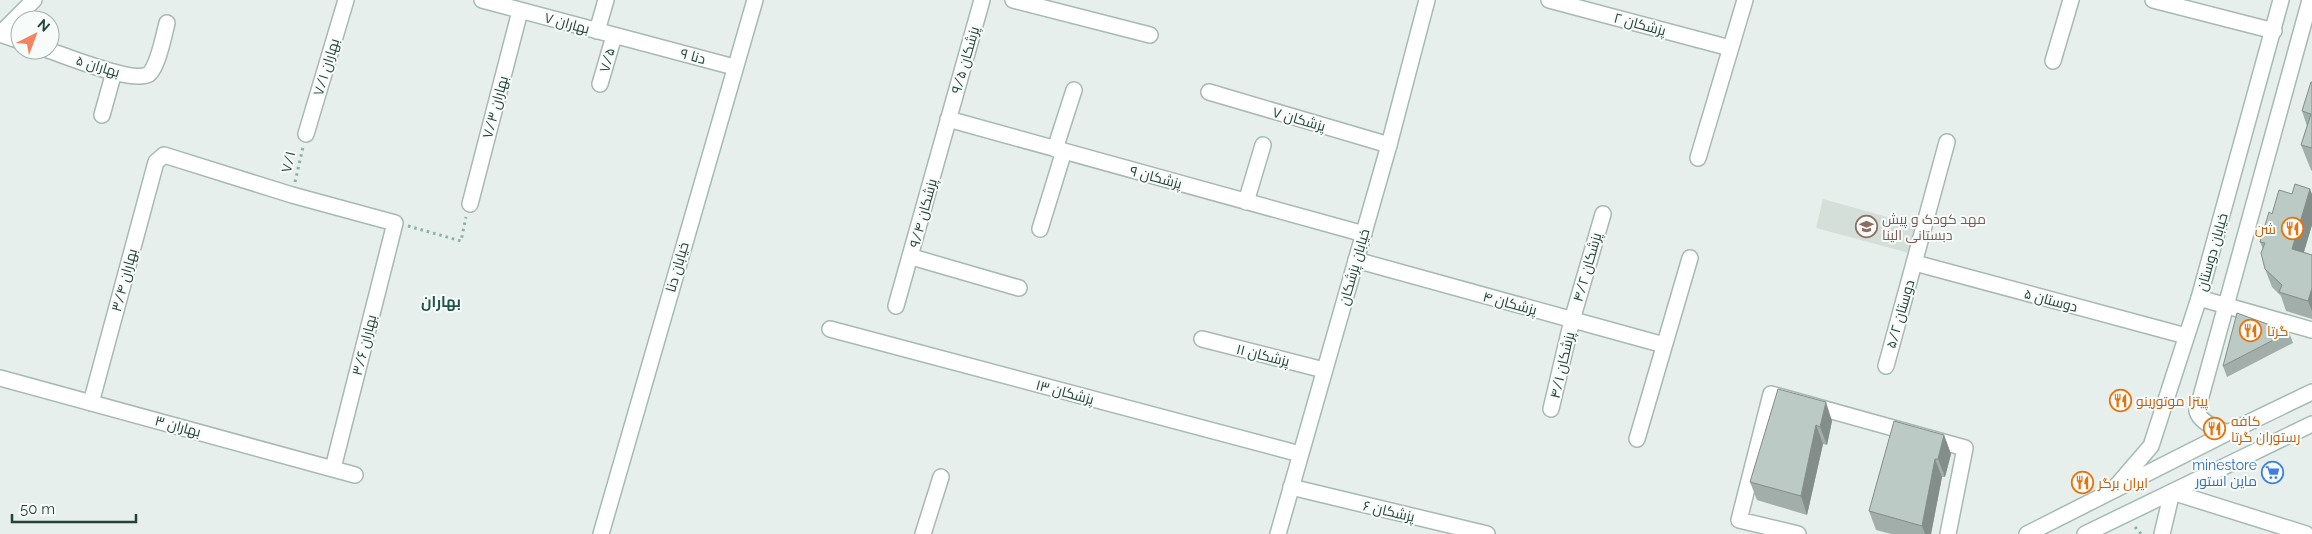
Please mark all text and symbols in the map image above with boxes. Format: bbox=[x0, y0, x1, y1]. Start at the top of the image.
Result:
street label: ۷ بهاران bbox=[543, 9, 591, 37]
street label: ۲ پزشکان bbox=[1612, 9, 1668, 41]
north arrow bbox=[10, 10, 60, 60]
text: N bbox=[34, 16, 53, 35]
street label: ۹/۵ پزشکان bbox=[948, 24, 984, 96]
street label: ۷/۱ بهاران bbox=[310, 36, 342, 98]
street label: ۹ دنا bbox=[679, 45, 707, 67]
street label: ۷/۵ bbox=[596, 46, 618, 74]
street label: ۵ بهاران bbox=[74, 52, 122, 80]
street label: ۷/۳ بهاران bbox=[479, 74, 511, 140]
street label: ۷ پزشکان bbox=[1270, 104, 1328, 136]
street label: ۷/۱ bbox=[278, 150, 298, 174]
street label: ۹ پزشکان bbox=[1128, 162, 1184, 194]
street label: ۹/۴ پزشکان bbox=[906, 176, 942, 250]
place label: مهد کودک و پیش دبستانی الینا bbox=[1882, 211, 1986, 243]
street label: خیابان دوستان bbox=[2193, 211, 2231, 293]
school or university icon: مهد کودک و پیش دبستانی الینا bbox=[1854, 215, 1878, 239]
restaurant icon: شن bbox=[2280, 217, 2304, 241]
place label: شن bbox=[2255, 221, 2276, 237]
street label: خیابان پزشکان bbox=[1335, 227, 1374, 308]
street label: ۴/۲ پزشکان bbox=[1570, 230, 1606, 304]
street label: خیابان دنا bbox=[662, 240, 692, 294]
street label: ۳/۴ بهاران bbox=[108, 247, 140, 313]
street label: ۵/۲ دوستان bbox=[1883, 278, 1917, 350]
street label: ۵ دوستان bbox=[2022, 285, 2080, 315]
street label: ۴ پزشکان bbox=[1481, 288, 1539, 320]
district label: بهاران bbox=[421, 293, 461, 311]
street label: ۳/۶ بهاران bbox=[349, 313, 379, 377]
restaurant icon: گرتا bbox=[2239, 319, 2263, 343]
place label: گرتا bbox=[2267, 323, 2289, 339]
street label: ۴/۱ پزشکان bbox=[1547, 330, 1579, 400]
street label: ۱۱ پزشکان bbox=[1234, 341, 1292, 371]
street label: ۱۳ پزشکان bbox=[1034, 377, 1096, 409]
restaurant icon: پیتزا موتورینو bbox=[2108, 389, 2132, 413]
place label: پیتزا موتورینو bbox=[2136, 393, 2208, 411]
street label: ۳ بهاران bbox=[153, 412, 203, 440]
place label: کافه رستوران گرتا bbox=[2231, 413, 2300, 445]
restaurant icon: کافه رستوران گرتا bbox=[2203, 417, 2227, 441]
place label: minestore ماین استور bbox=[2192, 457, 2257, 489]
supermarket icon: minestore ماین استور bbox=[2261, 461, 2285, 485]
restaurant icon: ایران برگر bbox=[2070, 471, 2094, 495]
place label: ایران برگر bbox=[2097, 475, 2148, 491]
scale bar bbox=[12, 492, 136, 524]
street label: ۶ پزشکان bbox=[1361, 497, 1417, 527]
text: 50 m bbox=[20, 500, 55, 518]

